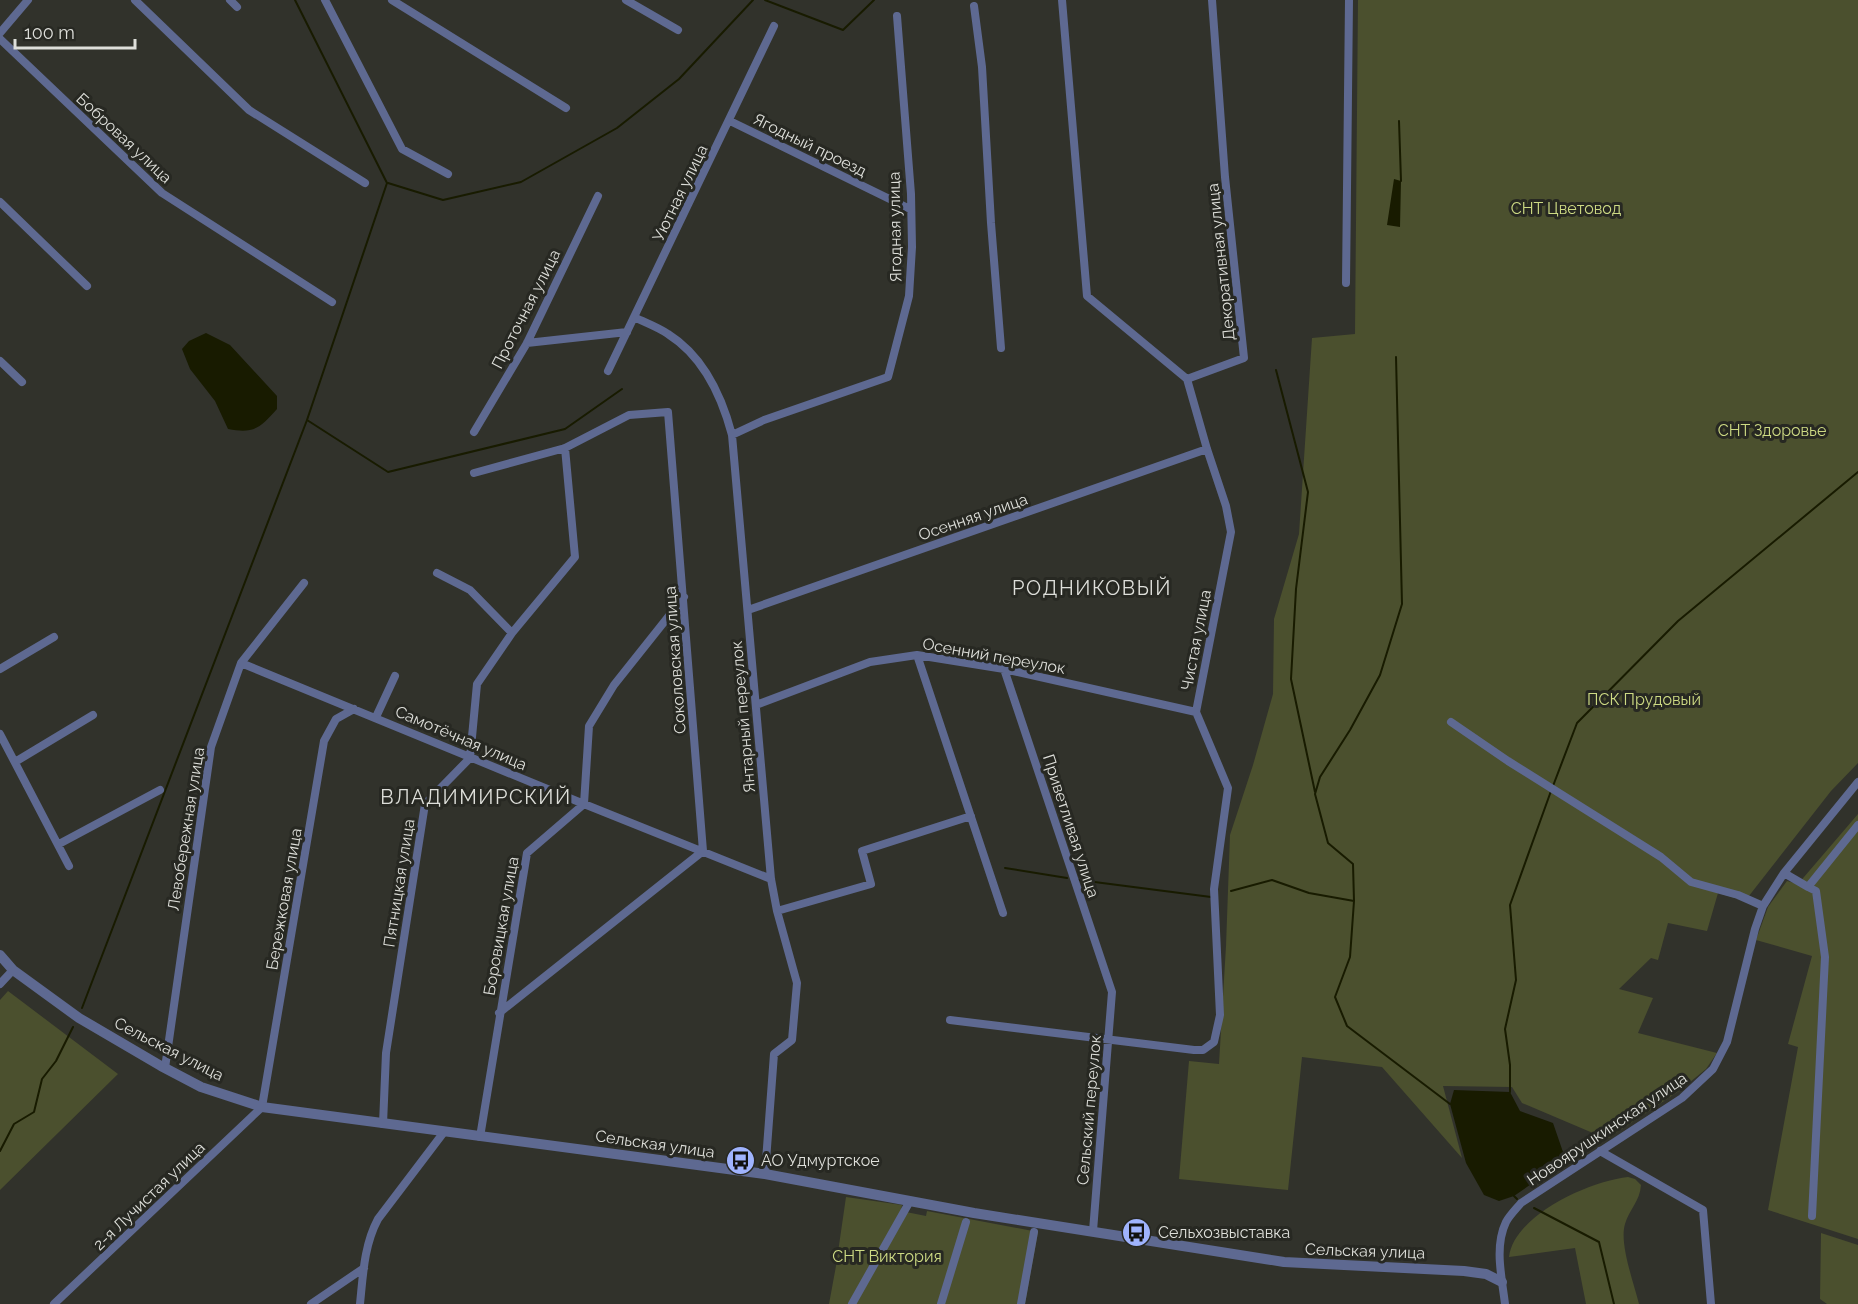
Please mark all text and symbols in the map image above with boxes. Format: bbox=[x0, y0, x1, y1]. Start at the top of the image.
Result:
scale bar bbox=[15, 12, 135, 50]
text: 100 m bbox=[24, 22, 75, 43]
street label: Бобровая улица bbox=[72, 89, 176, 187]
street label: Ягодный проезд bbox=[750, 109, 870, 181]
street label: Уютная улица bbox=[648, 142, 712, 244]
street label: Ягодная улица bbox=[885, 171, 905, 283]
street label: Декоративная улица bbox=[1203, 182, 1239, 342]
park label: СНТ Цветовод bbox=[1511, 199, 1621, 218]
street label: Проточная улица bbox=[488, 246, 564, 372]
park label: СНТ Здоровье bbox=[1718, 421, 1826, 440]
street label: Осенняя улица bbox=[916, 489, 1030, 545]
district label: РОДНИКОВЫЙ bbox=[1012, 576, 1172, 600]
street label: Соколовская улица bbox=[660, 585, 690, 735]
street label: Чистая улица bbox=[1177, 588, 1215, 692]
street label: Осенний переулок bbox=[921, 634, 1067, 678]
street label: Янтарный переулок bbox=[727, 640, 759, 794]
park label: ПСК Прудовый bbox=[1587, 690, 1701, 709]
street label: Самотёчная улица bbox=[392, 702, 530, 774]
street label: Левобережная улица bbox=[164, 746, 208, 912]
street label: Приветливая улица bbox=[1039, 752, 1103, 900]
district label: ВЛАДИМИРСКИЙ bbox=[380, 785, 572, 809]
street label: Пятницкая улица bbox=[379, 817, 419, 949]
street label: Бережковая улица bbox=[262, 827, 306, 971]
street label: Боровицкая улица bbox=[479, 855, 523, 997]
street label: Сельская улица bbox=[111, 1013, 227, 1085]
street label: Сельский переулок bbox=[1073, 1034, 1105, 1186]
street label: Новоярушкинская улица bbox=[1523, 1068, 1691, 1190]
street label: Сельская улица bbox=[594, 1126, 716, 1162]
street label: 2-я Лучистая улица bbox=[89, 1138, 209, 1254]
bus stop icon: АО Удмуртское bbox=[724, 1144, 756, 1176]
place label: АО Удмуртское bbox=[761, 1151, 880, 1170]
bus stop icon: Сельхозвыставка bbox=[1121, 1216, 1153, 1248]
place label: Сельхозвыставка bbox=[1158, 1223, 1290, 1242]
street label: Сельская улица bbox=[1305, 1239, 1425, 1263]
park label: СНТ Виктория bbox=[832, 1247, 942, 1266]

